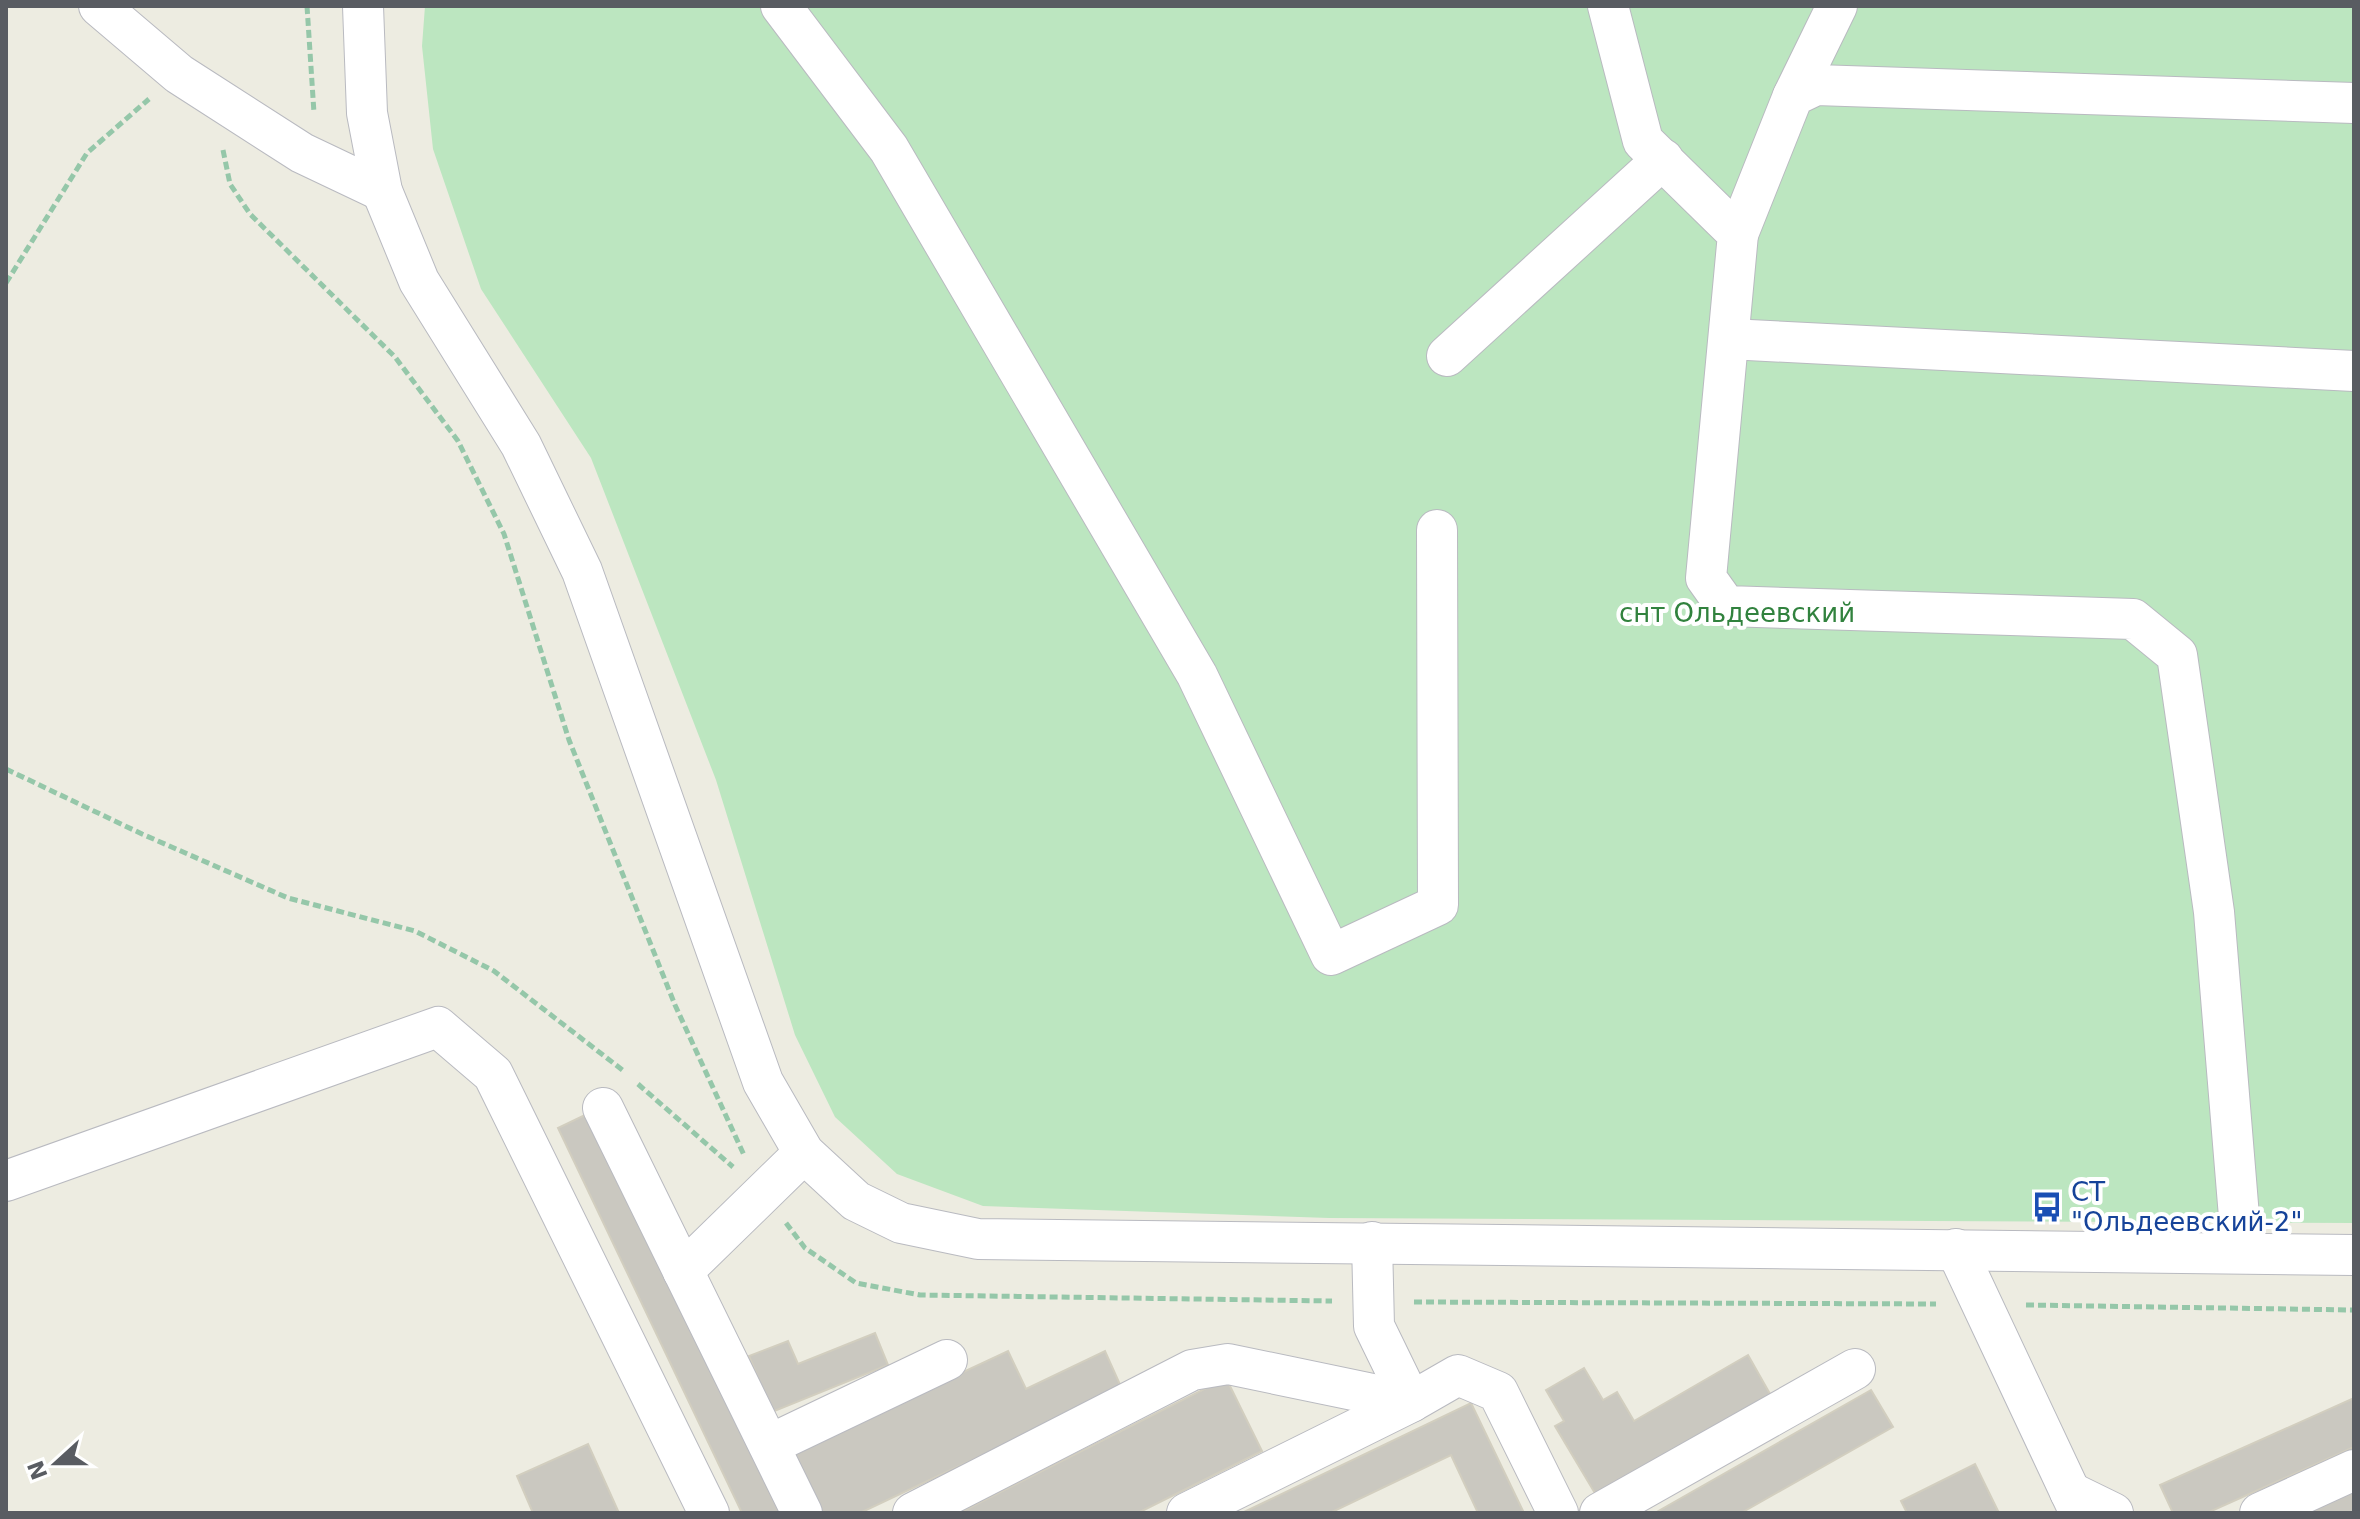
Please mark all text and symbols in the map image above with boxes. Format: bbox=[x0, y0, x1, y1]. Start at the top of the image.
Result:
park label: снт Ольдеевский bbox=[1619, 598, 1855, 628]
place label: СТ "Ольдеевский-2" bbox=[2071, 1177, 2302, 1237]
bus stop icon: СТ "Ольдеевский-2" bbox=[2030, 1190, 2064, 1224]
north arrow bbox=[16, 1423, 96, 1503]
text: N bbox=[23, 1457, 53, 1483]

